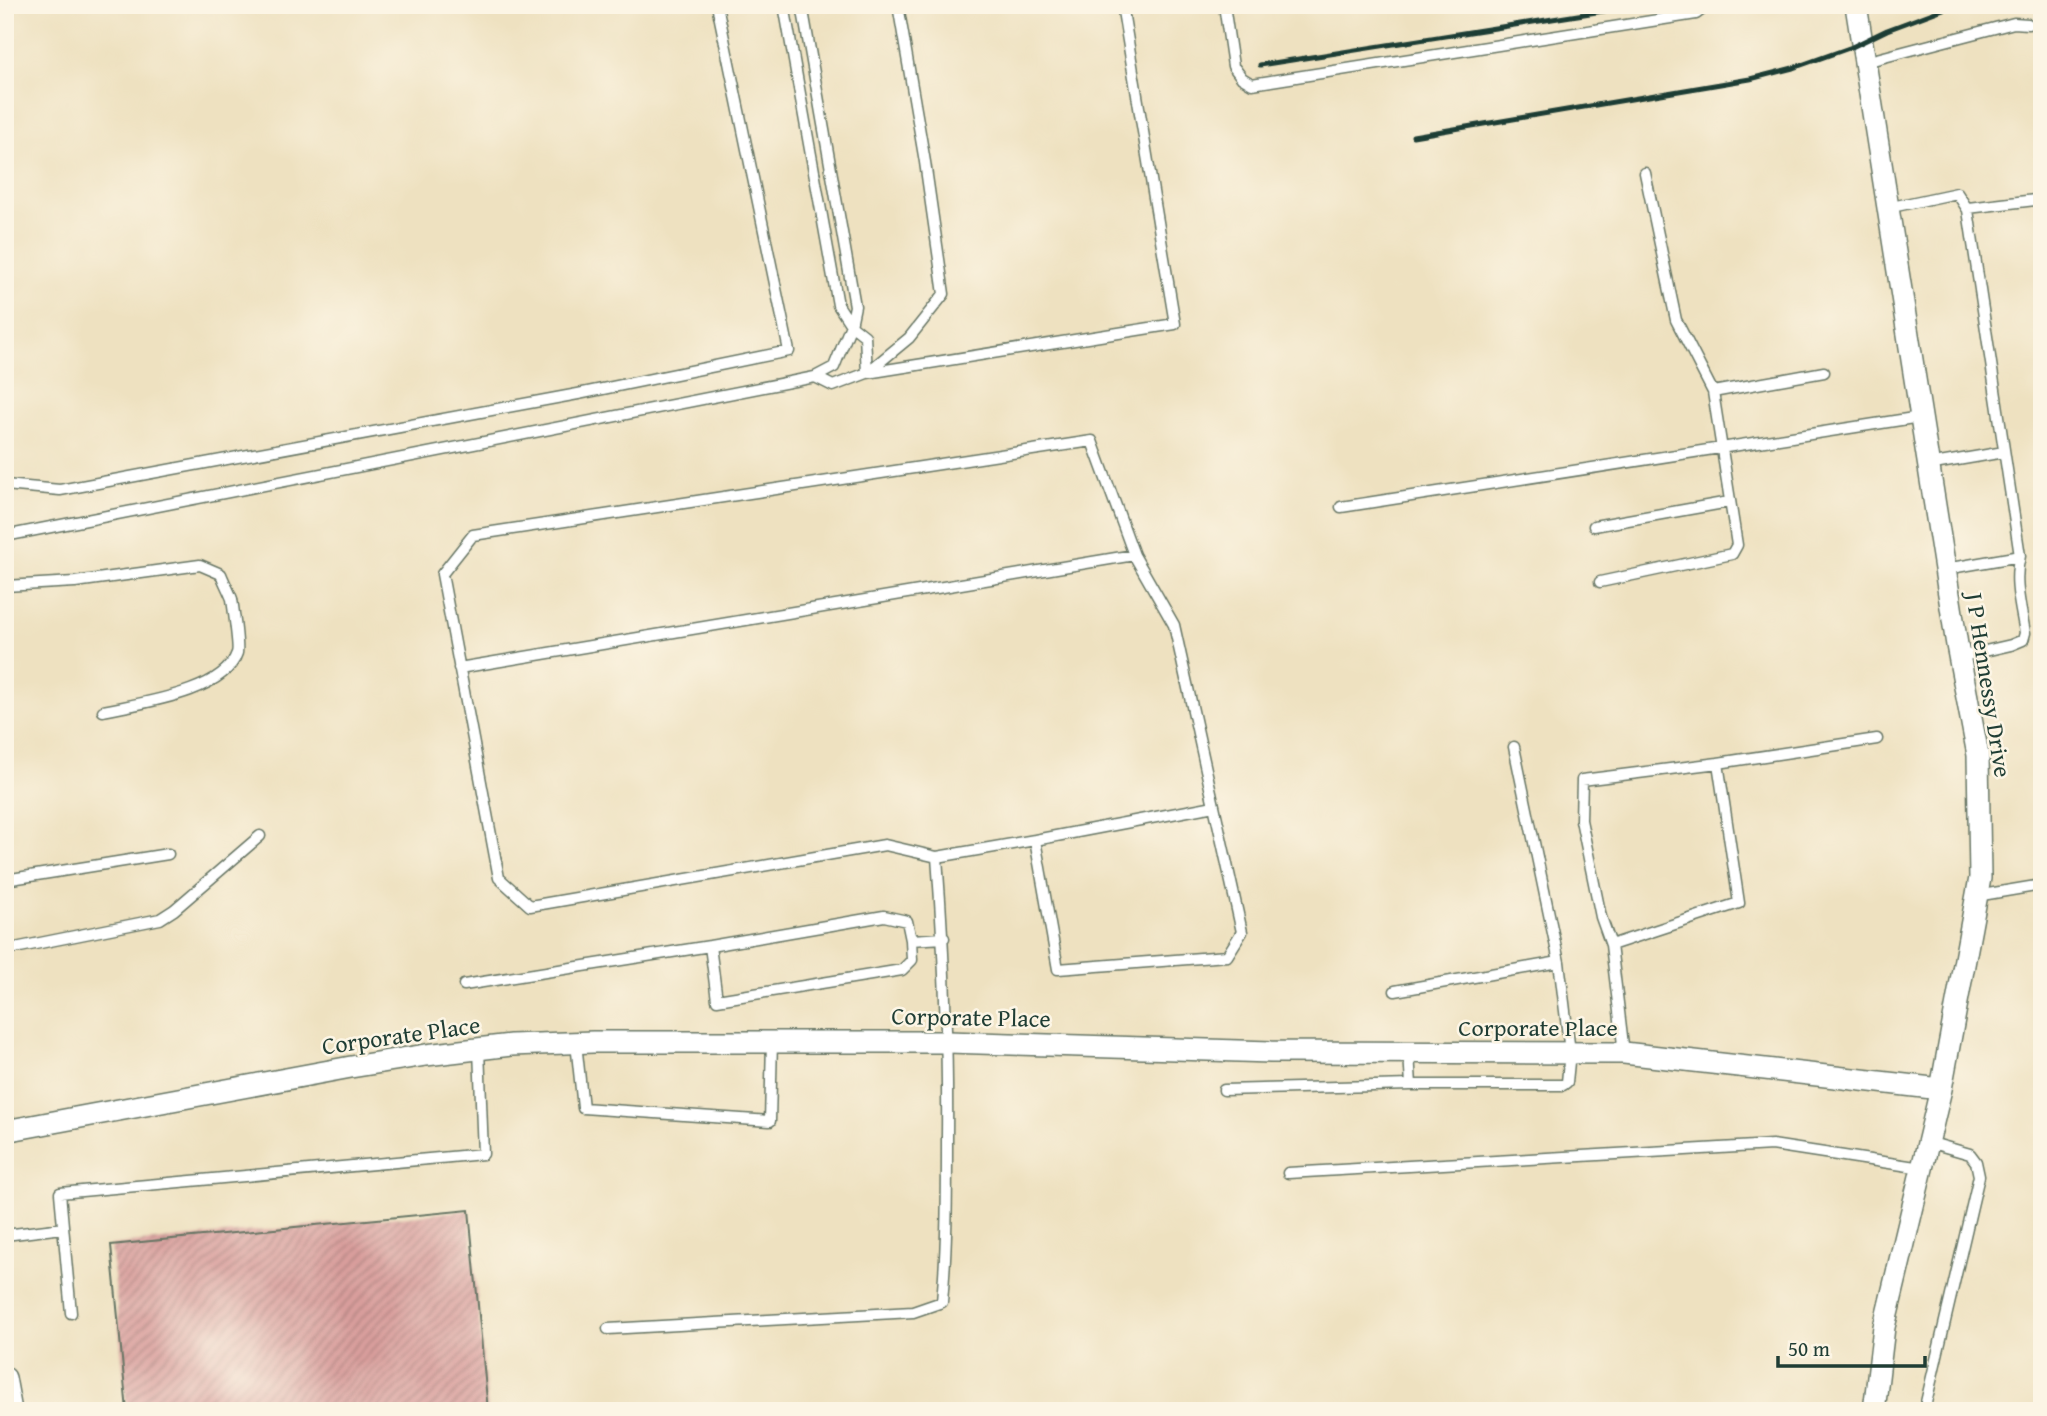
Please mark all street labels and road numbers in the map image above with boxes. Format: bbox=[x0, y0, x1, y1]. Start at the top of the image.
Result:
street label: J P Hennessy Drive bbox=[1957, 587, 2021, 780]
street label: Corporate Place bbox=[891, 998, 1051, 1036]
street label: Corporate Place bbox=[320, 1007, 482, 1063]
street label: Corporate Place bbox=[1458, 1010, 1618, 1045]

